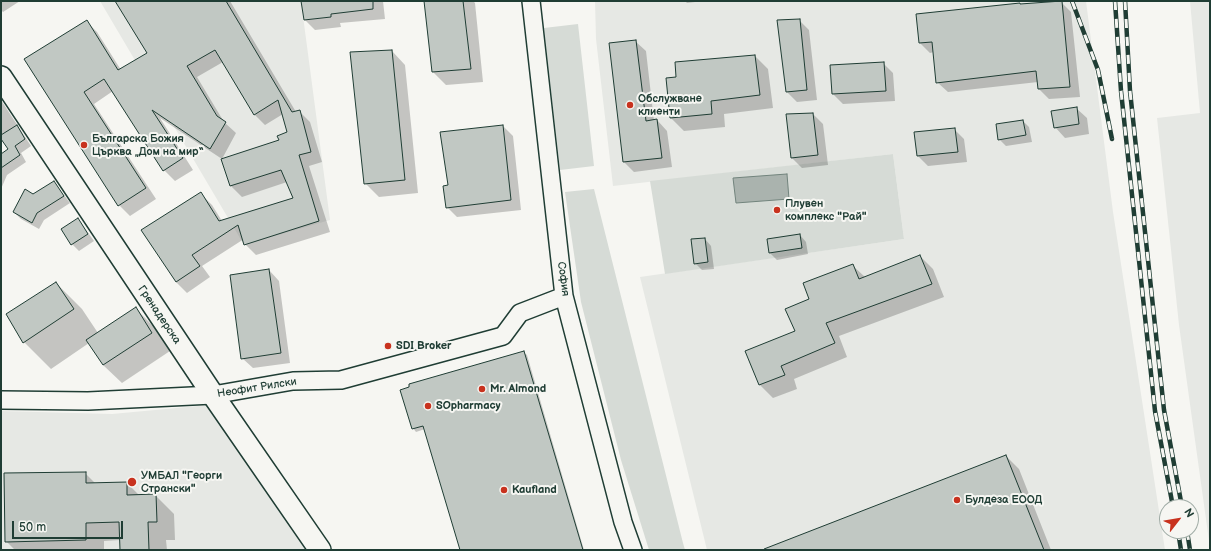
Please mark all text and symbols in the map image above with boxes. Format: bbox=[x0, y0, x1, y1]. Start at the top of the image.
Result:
place label: Обслужване клиенти bbox=[638, 92, 702, 118]
marker: Обслужване клиенти bbox=[625, 100, 635, 110]
place label: Българска Божия Църква „Дом на мир“ bbox=[92, 132, 204, 158]
marker: Българска Божия Църква „Дом на мир“ bbox=[79, 140, 89, 150]
place label: Плувен комплекс "Рай" bbox=[785, 197, 867, 223]
marker: Плувен комплекс "Рай" bbox=[772, 205, 782, 215]
street label: София bbox=[554, 261, 572, 297]
street label: Гренадерска bbox=[135, 283, 183, 347]
place label: SDI Broker bbox=[396, 339, 451, 353]
marker: SDI Broker bbox=[383, 341, 393, 351]
street label: Неофит Рилски bbox=[216, 375, 298, 401]
place label: Mr. Almond bbox=[490, 382, 546, 396]
marker: Mr. Almond bbox=[477, 384, 487, 394]
place label: SOpharmacy bbox=[436, 399, 501, 413]
marker: SOpharmacy bbox=[423, 401, 433, 411]
place label: УМБАЛ "Георги Странски" bbox=[141, 469, 222, 495]
marker: УМБАЛ "Георги Странски" bbox=[126, 476, 138, 488]
place label: Kaufland bbox=[512, 483, 557, 497]
marker: Kaufland bbox=[499, 485, 509, 495]
place label: Булдеза ЕООД bbox=[965, 493, 1042, 507]
marker: Булдеза ЕООД bbox=[952, 495, 962, 505]
north arrow bbox=[1159, 499, 1199, 539]
text: N bbox=[1181, 506, 1197, 520]
scale bar bbox=[14, 513, 125, 539]
text: 50 m bbox=[19, 520, 46, 535]

